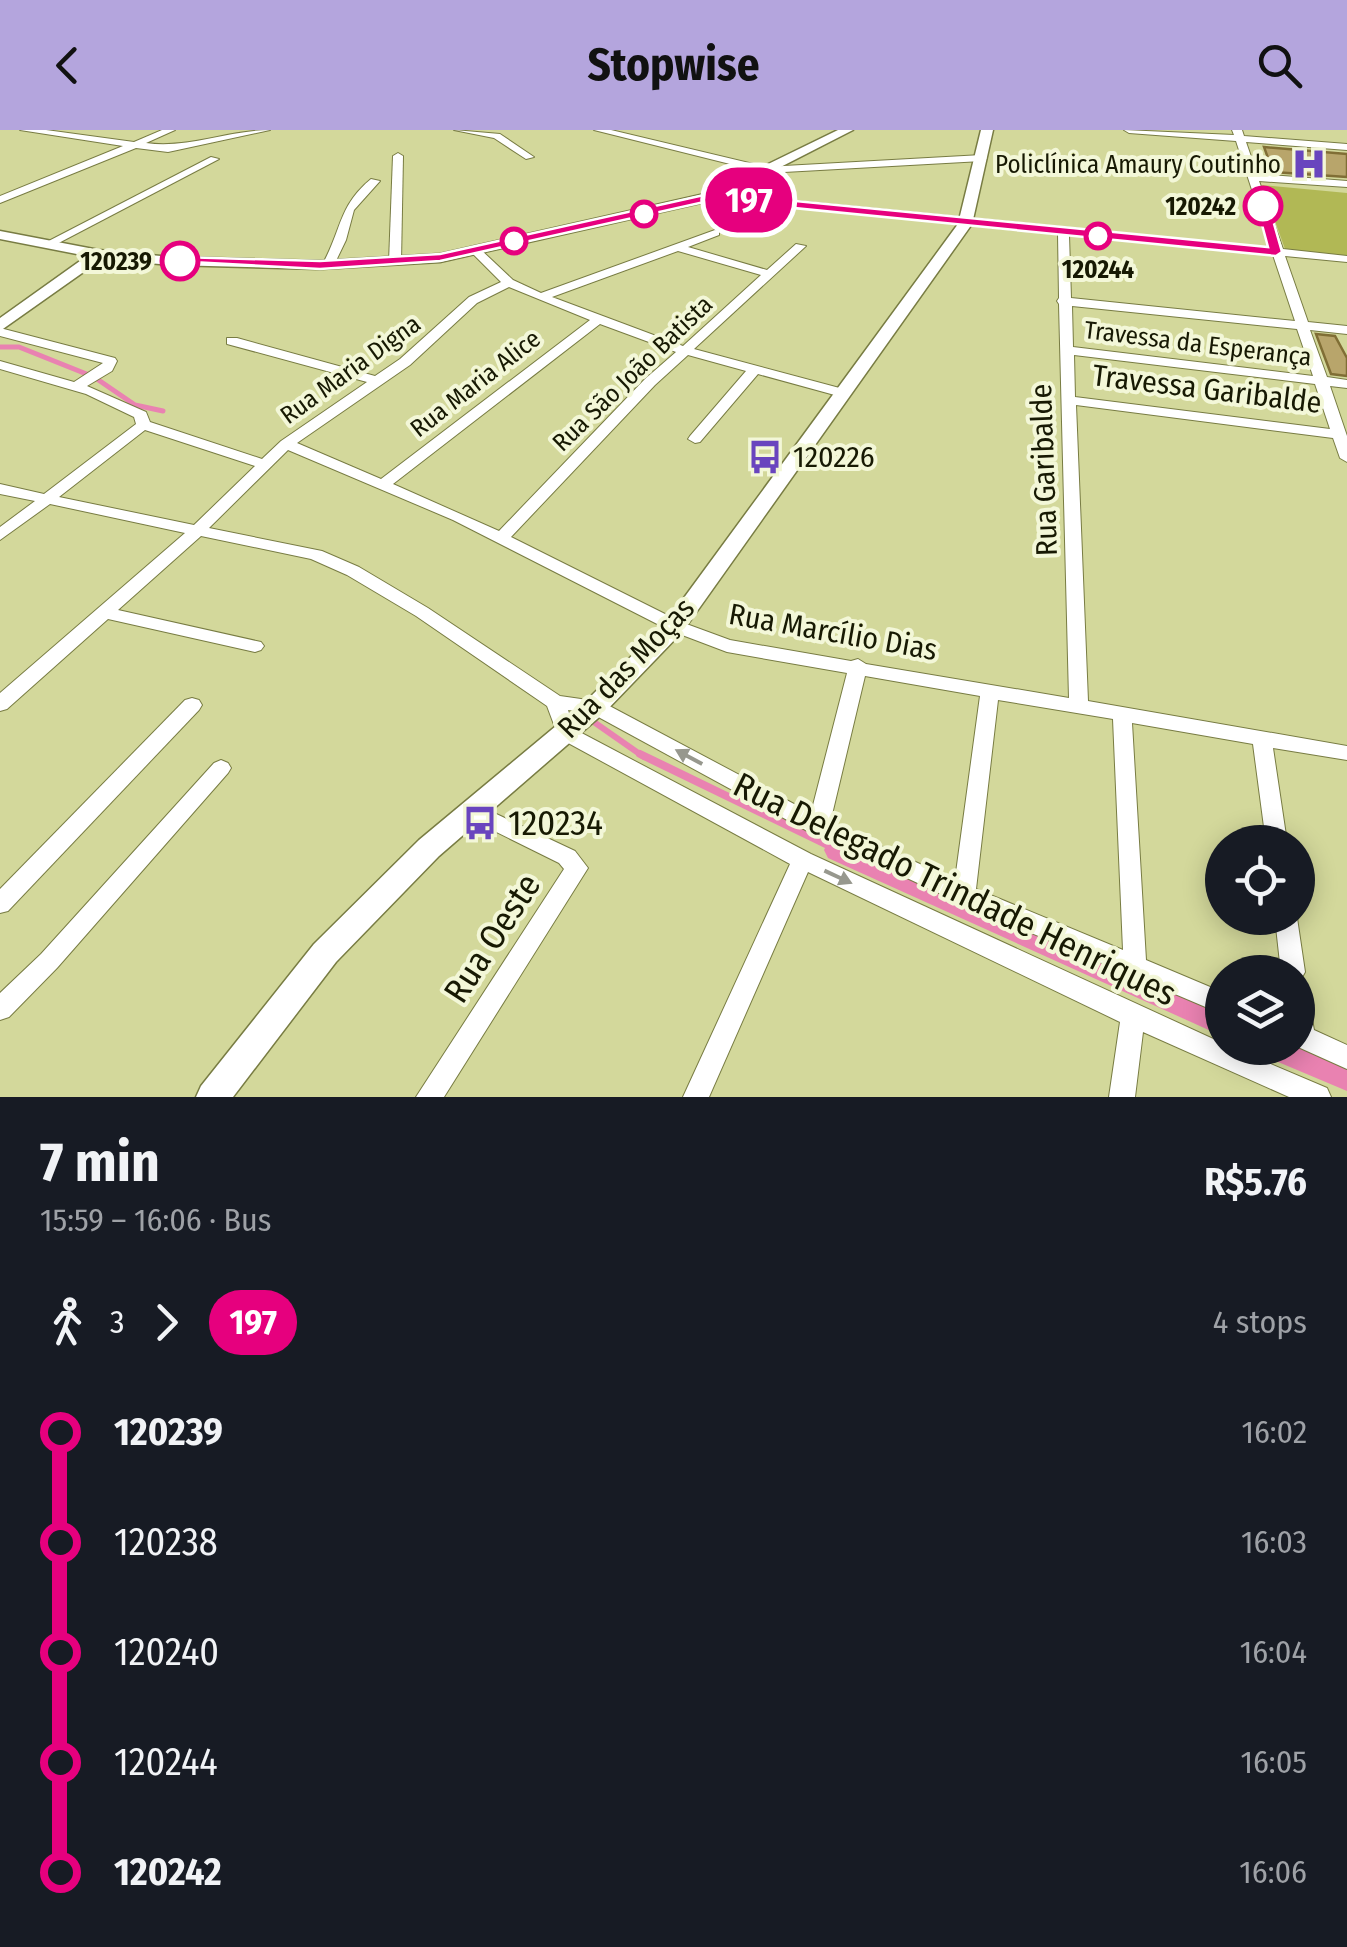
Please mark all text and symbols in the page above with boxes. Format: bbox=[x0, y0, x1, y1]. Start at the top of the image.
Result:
icon: back bbox=[40, 38, 95, 93]
text: Stopwise bbox=[588, 38, 759, 92]
icon: search bbox=[1252, 38, 1307, 93]
hospital icon: Policlínica Amaury Coutinho bbox=[1290, 145, 1328, 183]
place label: Policlínica Amaury Coutinho bbox=[995, 150, 1281, 180]
line badge: 197 bbox=[692, 168, 806, 232]
text: 197 bbox=[725, 179, 773, 221]
marker: 120242 bbox=[1244, 187, 1282, 225]
place label: 120242 bbox=[1165, 192, 1236, 222]
unlabelled marker bbox=[631, 201, 657, 227]
marker: 120244 bbox=[1085, 223, 1111, 249]
unlabelled marker bbox=[501, 228, 527, 254]
marker: 120239 bbox=[161, 242, 199, 280]
place label: 120239 bbox=[80, 247, 152, 277]
place label: 120244 bbox=[1062, 255, 1134, 285]
street label: Rua São João Batista bbox=[546, 290, 719, 458]
street label: Rua Maria Digna bbox=[275, 309, 427, 431]
street label: Travessa da Esperança bbox=[1083, 315, 1313, 373]
street label: Rua Maria Alice bbox=[405, 324, 547, 444]
street label: Travessa Garibalde bbox=[1090, 357, 1324, 421]
street label: Rua Garibalde bbox=[1023, 383, 1065, 557]
bus stop icon: 120226 bbox=[746, 438, 784, 476]
place label: 120226 bbox=[793, 439, 875, 475]
street label: Rua das Moças bbox=[550, 590, 702, 746]
street label: Rua Marcílio Dias bbox=[726, 596, 940, 668]
one-way arrow bbox=[675, 749, 704, 766]
street label: Rua Delegado Trindade Henriques bbox=[727, 763, 1183, 1015]
place label: 120234 bbox=[508, 802, 603, 844]
bus stop icon: 120234 bbox=[461, 804, 499, 842]
map controls bbox=[1205, 825, 1315, 1065]
button: locate bbox=[1205, 825, 1315, 935]
street label: Rua Oeste bbox=[435, 866, 549, 1010]
one-way arrow bbox=[824, 868, 853, 885]
button: layers bbox=[1205, 955, 1315, 1065]
text: 7 min bbox=[40, 1130, 160, 1196]
text: R$5.76 bbox=[1204, 1159, 1307, 1205]
text: 15:59 – 16:06 · Bus bbox=[40, 1201, 271, 1239]
icon: walk bbox=[40, 1295, 95, 1350]
icon: forward bbox=[139, 1295, 194, 1350]
text: 197 bbox=[229, 1301, 277, 1343]
text: 3 bbox=[110, 1303, 124, 1341]
text: 4 stops bbox=[1213, 1303, 1307, 1341]
text: 120239 bbox=[114, 1409, 223, 1455]
text: 16:02 bbox=[1241, 1413, 1307, 1451]
text: 120238 bbox=[114, 1519, 218, 1565]
text: 16:03 bbox=[1241, 1523, 1307, 1561]
text: 120240 bbox=[114, 1629, 219, 1675]
text: 16:04 bbox=[1240, 1633, 1307, 1671]
text: 120244 bbox=[114, 1739, 218, 1785]
text: 16:05 bbox=[1241, 1743, 1307, 1781]
text: 120242 bbox=[114, 1849, 222, 1895]
text: 16:06 bbox=[1239, 1853, 1307, 1891]

